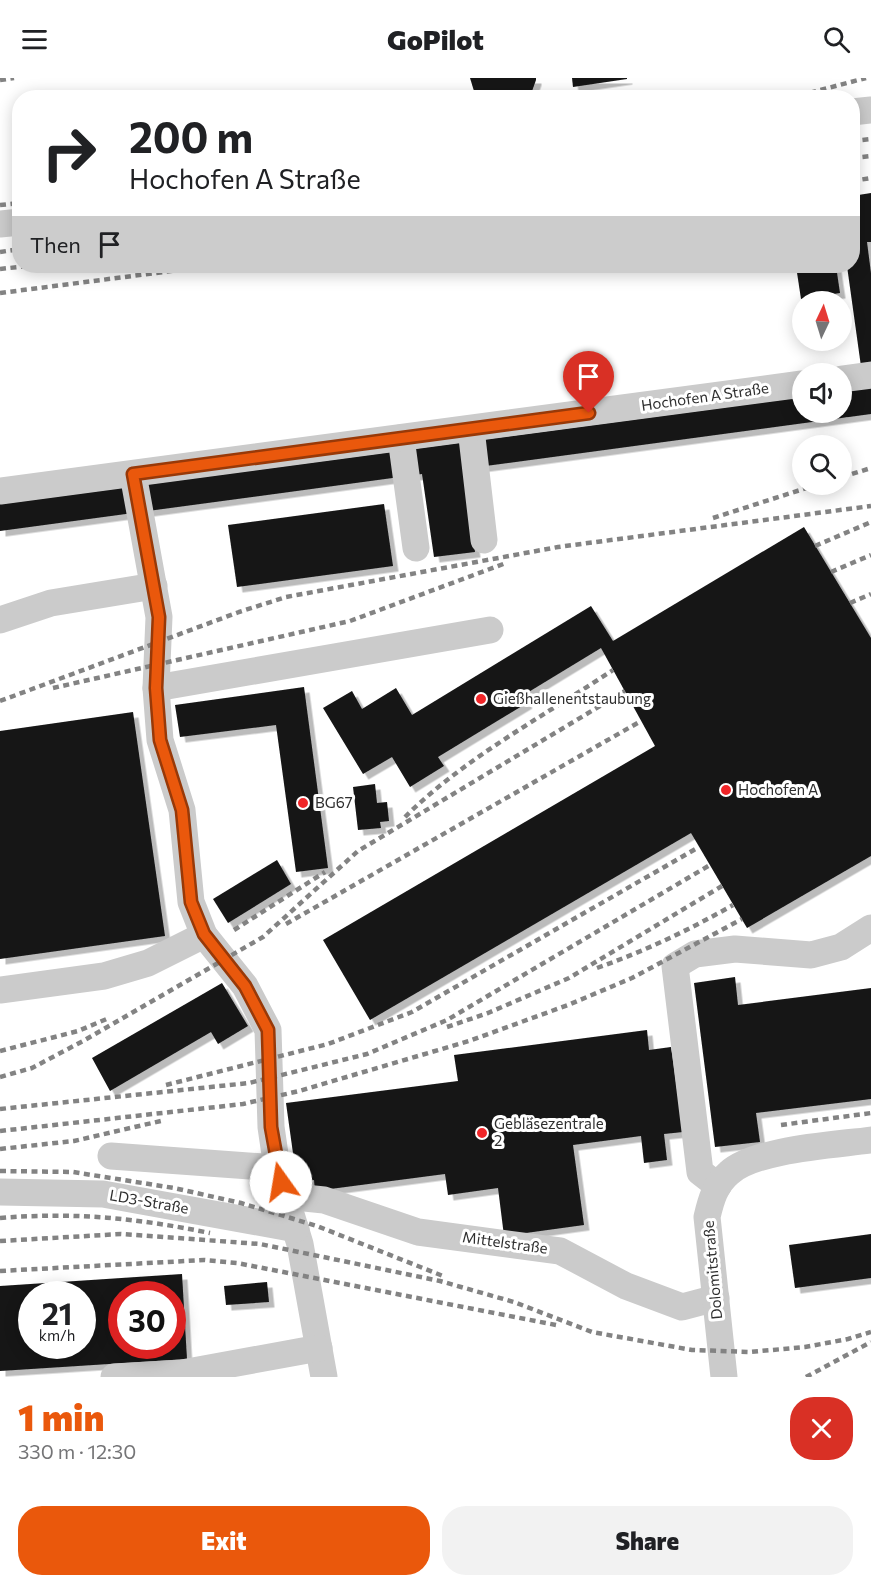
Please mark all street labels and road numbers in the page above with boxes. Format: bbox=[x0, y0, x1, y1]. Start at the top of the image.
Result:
street label: Hochofen A Straße bbox=[640, 378, 770, 414]
street label: LD3-Straße bbox=[108, 1185, 190, 1217]
street label: Dolomitstraße bbox=[699, 1220, 725, 1320]
street label: Mittelstraße bbox=[461, 1227, 549, 1257]

